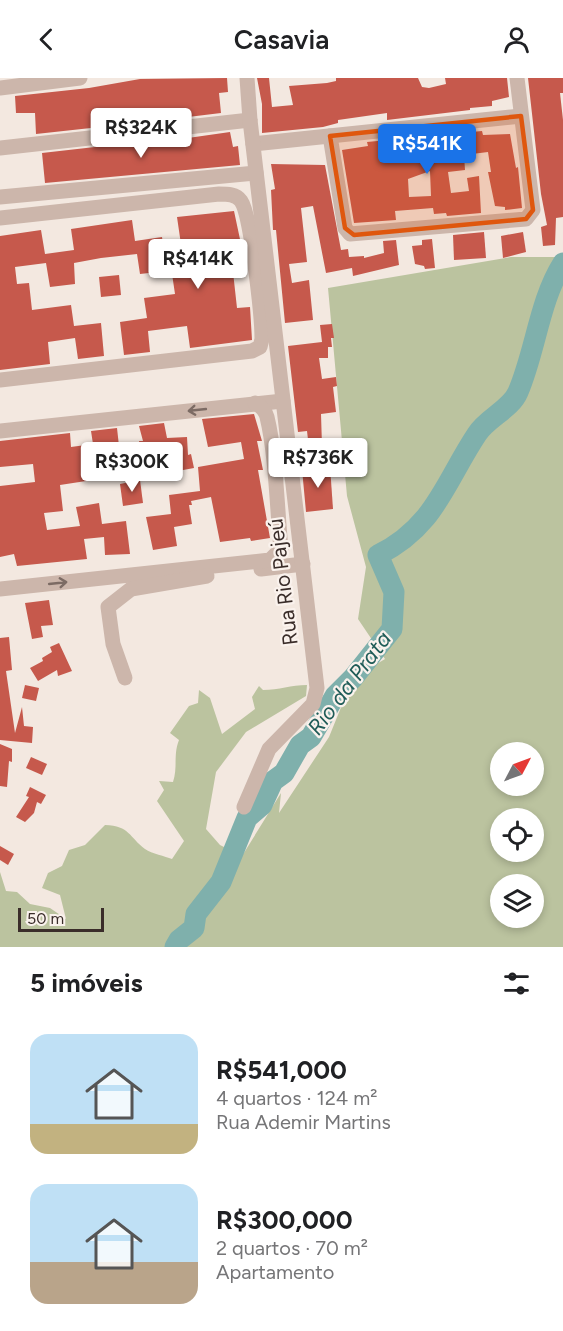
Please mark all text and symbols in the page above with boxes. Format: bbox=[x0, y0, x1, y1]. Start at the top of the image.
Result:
icon: back bbox=[30, 23, 63, 56]
text: Casavia bbox=[234, 23, 329, 56]
icon: person bbox=[500, 23, 533, 56]
pin: R$324K bbox=[92, 108, 190, 159]
text: R$324K bbox=[105, 115, 177, 139]
pin: R$541K bbox=[378, 124, 476, 175]
text: R$541K bbox=[392, 131, 462, 155]
pin: R$414K bbox=[149, 239, 247, 290]
text: R$414K bbox=[162, 246, 234, 270]
one-way arrow bbox=[188, 405, 208, 416]
pin: R$736K bbox=[269, 438, 367, 489]
pin: R$300K bbox=[83, 442, 181, 493]
text: R$736K bbox=[282, 445, 354, 469]
text: R$300K bbox=[95, 449, 169, 473]
street label: Rua Rio Pajeú bbox=[262, 517, 303, 647]
one-way arrow bbox=[48, 577, 68, 588]
water label: Rio da Prata bbox=[302, 626, 397, 740]
north arrow bbox=[490, 742, 544, 796]
map controls bbox=[490, 742, 544, 928]
button: locate bbox=[490, 808, 544, 862]
button: layers bbox=[490, 874, 544, 928]
scale bar bbox=[18, 905, 104, 932]
text: 50 m bbox=[27, 909, 64, 928]
text: 5 imóveis bbox=[30, 967, 143, 999]
icon: filters bbox=[500, 967, 533, 1000]
text: R$541,000 bbox=[216, 1054, 347, 1086]
icon: home bbox=[78, 1058, 150, 1130]
text: 4 quartos · 124 m² bbox=[216, 1086, 377, 1110]
text: Rua Ademir Martins bbox=[216, 1110, 391, 1134]
text: R$300,000 bbox=[216, 1204, 353, 1236]
icon: home bbox=[78, 1208, 150, 1280]
text: 2 quartos · 70 m² bbox=[216, 1236, 368, 1260]
text: Apartamento bbox=[216, 1260, 334, 1284]

